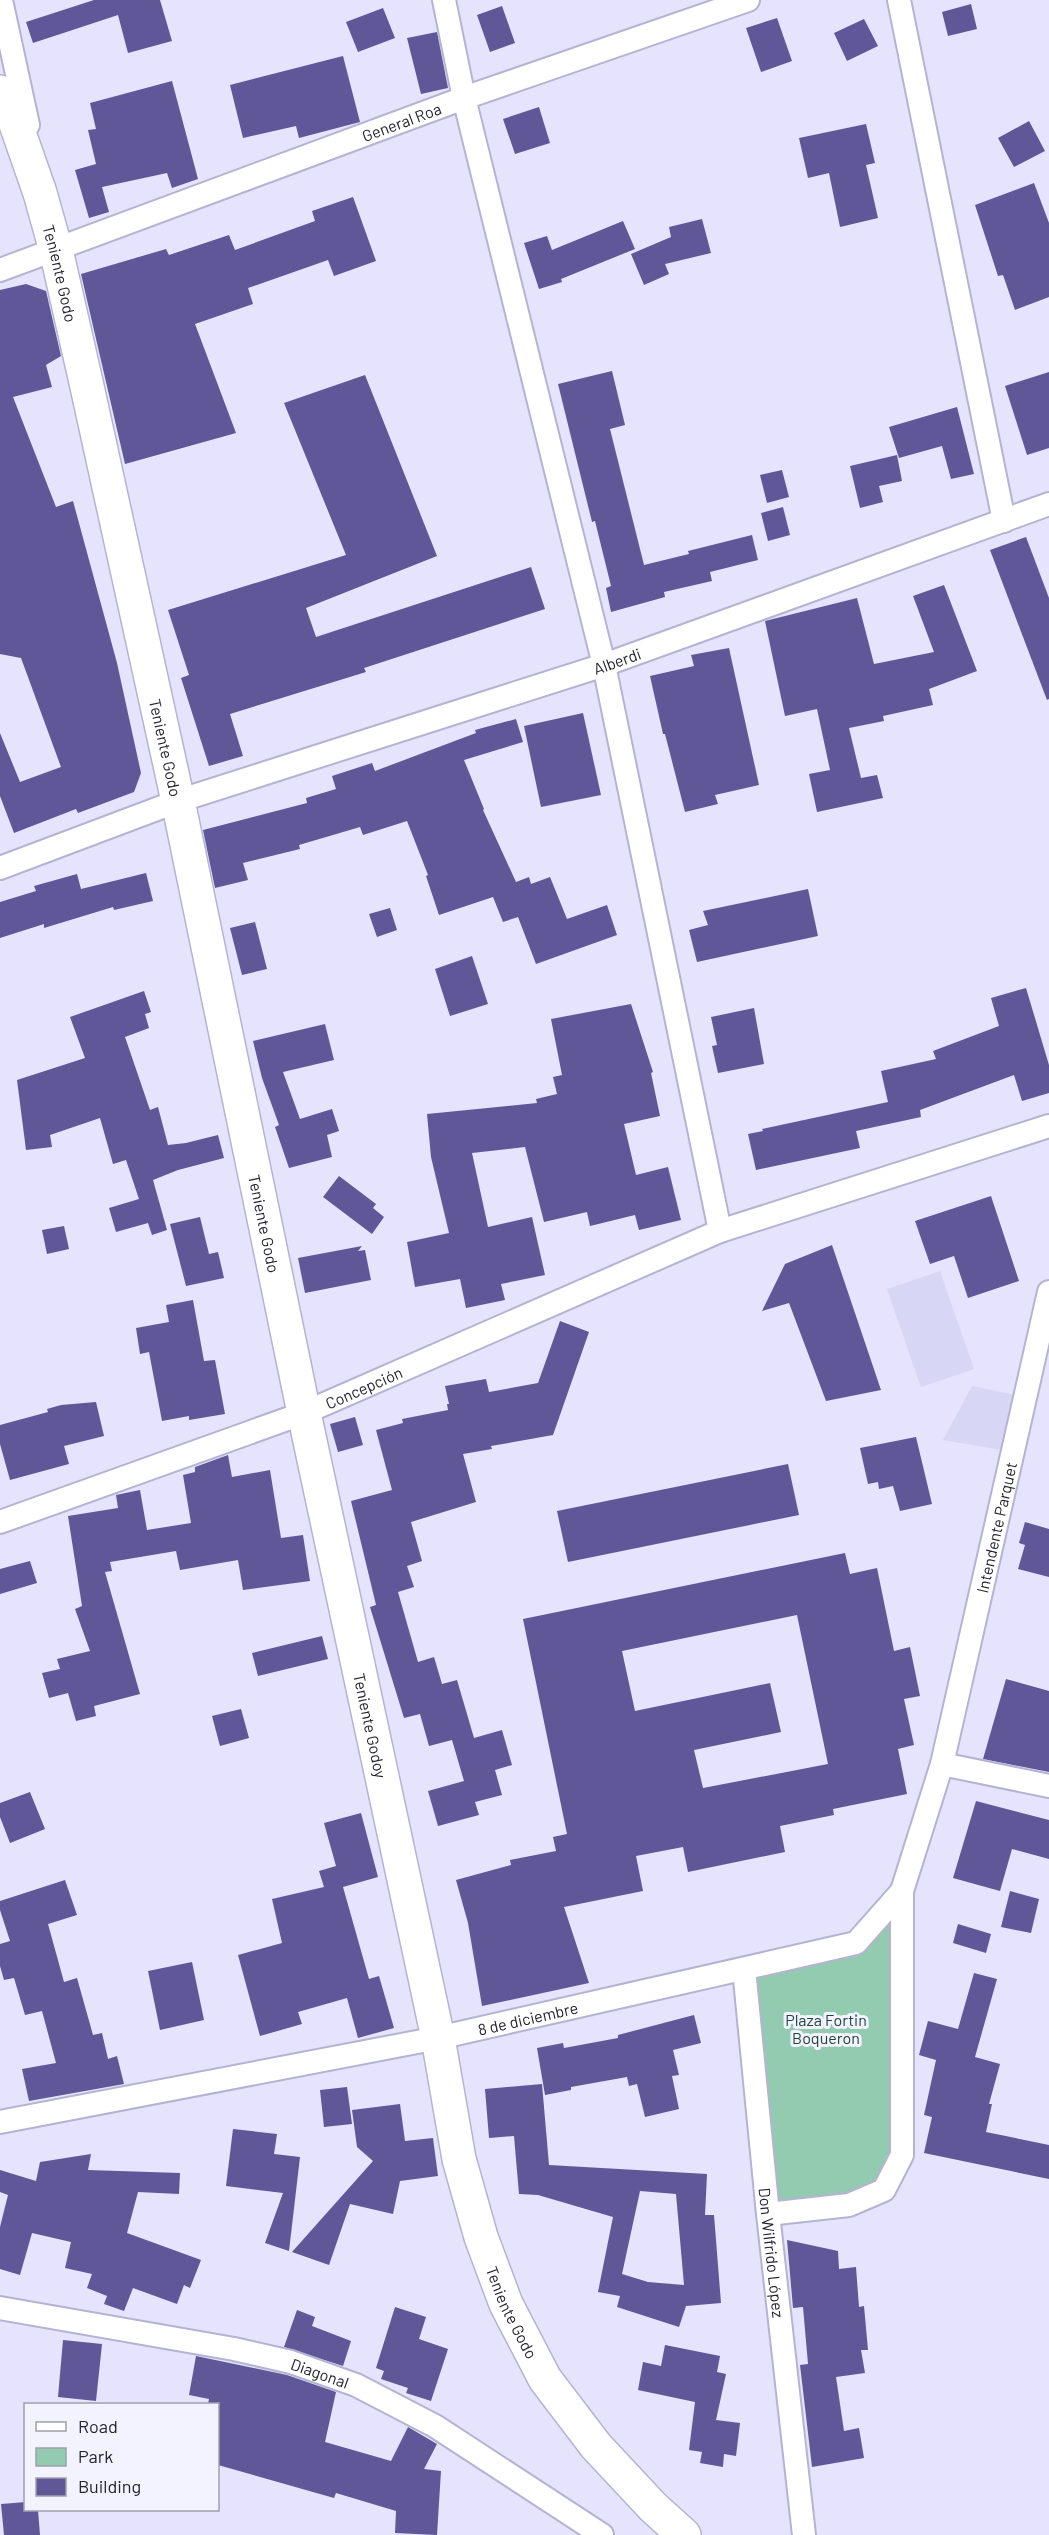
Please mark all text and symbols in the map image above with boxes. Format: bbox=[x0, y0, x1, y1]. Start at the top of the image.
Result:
street label: General Roa bbox=[359, 98, 443, 145]
street label: Teniente Godo bbox=[40, 222, 82, 324]
street label: Alberdi bbox=[591, 643, 643, 677]
street label: Teniente Godo bbox=[146, 697, 186, 798]
street label: Teniente Godo bbox=[246, 1173, 284, 1274]
street label: Concepción bbox=[322, 1362, 405, 1412]
street label: Intendente Parquet bbox=[972, 1460, 1020, 1594]
street label: Teniente Godoy bbox=[351, 1671, 392, 1780]
street label: 8 de diciembre bbox=[476, 1997, 580, 2038]
park label: Plaza Fortin Boqueron bbox=[785, 2010, 867, 2047]
street label: Don Wilfrido López bbox=[756, 2187, 789, 2319]
street label: Teniente Godo bbox=[483, 2263, 542, 2362]
street label: Diagonal bbox=[289, 2353, 352, 2391]
legend bbox=[24, 2403, 219, 2511]
text: Road bbox=[78, 2415, 118, 2437]
text: Park bbox=[78, 2445, 113, 2467]
text: Building bbox=[78, 2475, 141, 2497]

